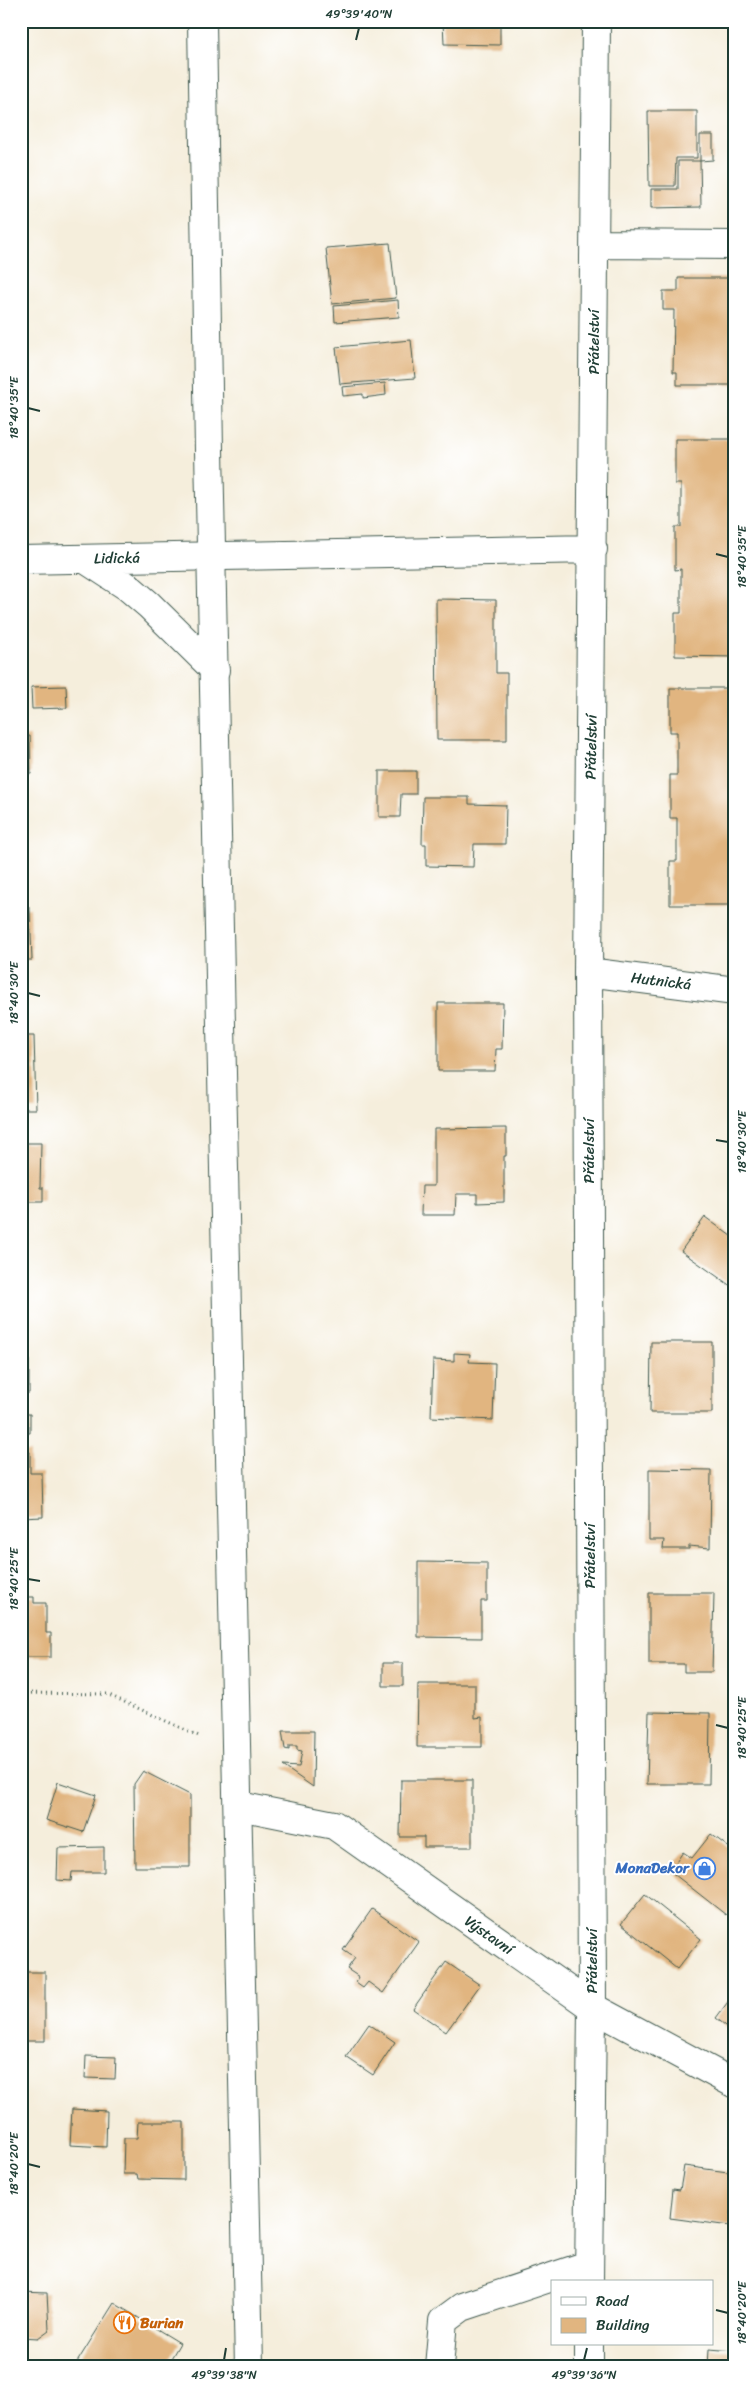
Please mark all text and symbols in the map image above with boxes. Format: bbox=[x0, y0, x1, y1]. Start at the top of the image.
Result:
text: 49°39'40"N bbox=[326, 3, 393, 25]
street label: Přátelství bbox=[581, 308, 607, 375]
text: 18°40'35"E bbox=[3, 375, 25, 439]
text: 18°40'35"E bbox=[731, 524, 753, 588]
street label: Lidická bbox=[94, 545, 141, 571]
street label: Přátelství bbox=[577, 712, 605, 780]
text: 18°40'30"E bbox=[3, 960, 25, 1024]
street label: Hutnická bbox=[629, 964, 693, 998]
text: 18°40'30"E bbox=[731, 1109, 753, 1173]
street label: Přátelství bbox=[576, 1117, 602, 1184]
street label: Přátelství bbox=[577, 1522, 603, 1589]
text: 18°40'25"E bbox=[3, 1546, 25, 1610]
text: 18°40'25"E bbox=[731, 1695, 753, 1759]
place label: MonaDekor bbox=[615, 1855, 691, 1881]
shop icon: MonaDekor bbox=[693, 1856, 717, 1880]
street label: Výstavní bbox=[459, 1908, 521, 1963]
street label: Přátelství bbox=[579, 1927, 605, 1994]
text: 18°40'20"E bbox=[3, 2131, 25, 2196]
legend bbox=[551, 2280, 714, 2346]
text: 18°40'20"E bbox=[731, 2280, 753, 2345]
text: Road bbox=[596, 2288, 629, 2314]
place label: Burian bbox=[140, 2310, 184, 2336]
restaurant icon: Burian bbox=[112, 2311, 136, 2335]
text: Building bbox=[596, 2312, 650, 2338]
text: 49°39'38"N bbox=[191, 2364, 257, 2386]
text: 49°39'36"N bbox=[551, 2364, 617, 2386]

